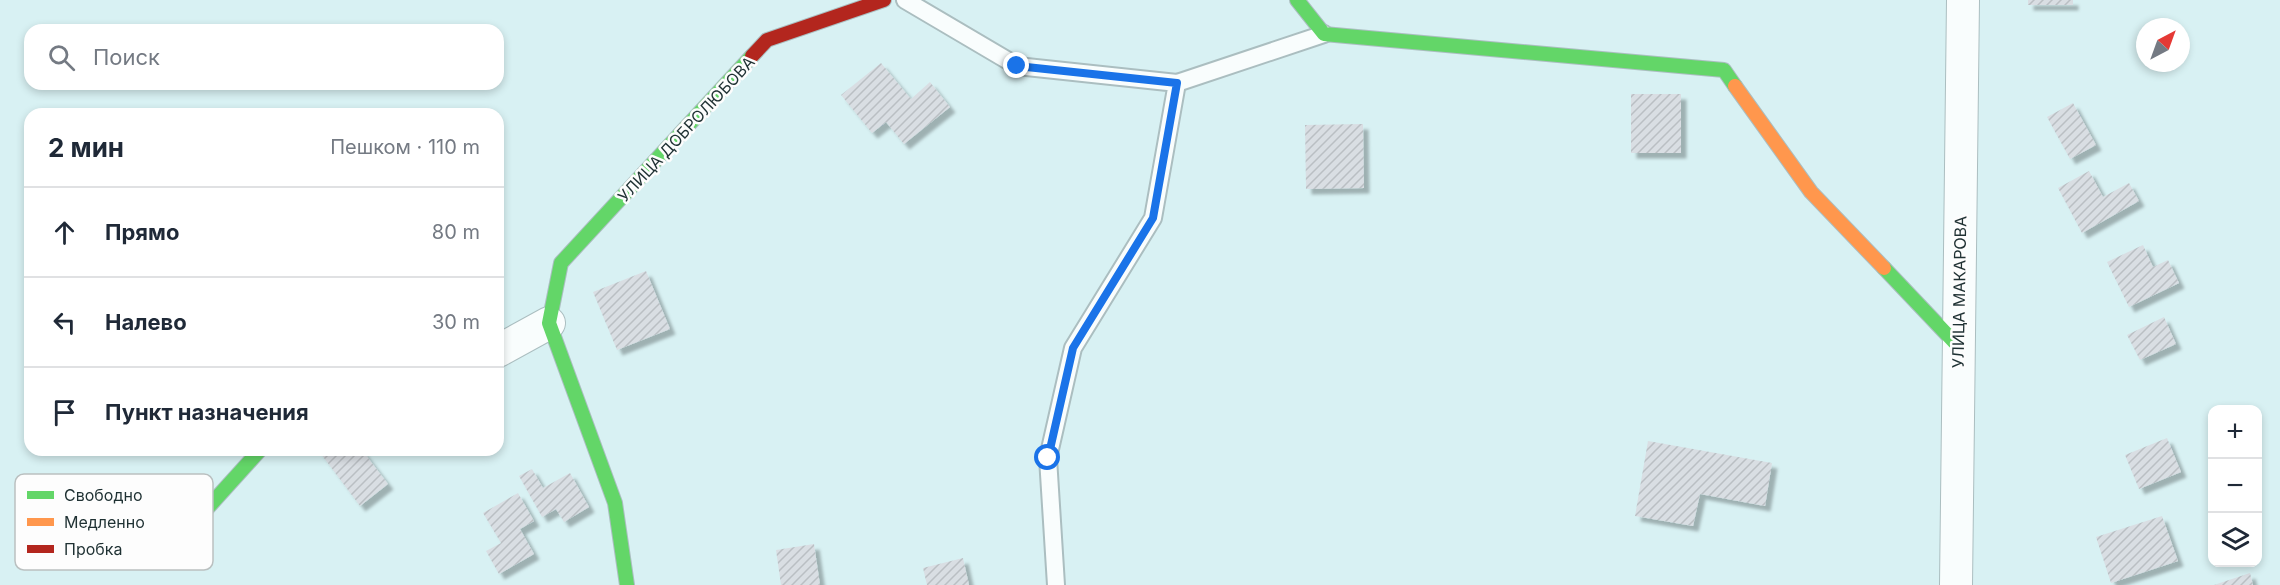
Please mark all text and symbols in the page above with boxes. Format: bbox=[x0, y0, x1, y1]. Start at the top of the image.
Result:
north arrow bbox=[2136, 18, 2190, 72]
search box bbox=[24, 24, 504, 90]
icon: search bbox=[45, 41, 78, 74]
text: Поиск bbox=[93, 44, 160, 70]
street label: УЛИЦА ДОБРОЛЮБОВА bbox=[613, 52, 759, 206]
route end bbox=[1003, 52, 1029, 78]
text: 2 мин bbox=[48, 132, 124, 163]
text: Пешком · 110 m bbox=[330, 135, 480, 159]
icon: ahead bbox=[48, 216, 81, 249]
street label: УЛИЦА МАКАРОВА bbox=[1948, 216, 1970, 368]
text: Прямо bbox=[105, 219, 179, 245]
text: 80 m bbox=[432, 220, 480, 244]
icon: left bbox=[48, 306, 81, 339]
text: Налево bbox=[105, 309, 187, 335]
text: 30 m bbox=[432, 310, 480, 334]
icon: arrive bbox=[48, 396, 81, 429]
text: Пункт назначения bbox=[105, 399, 309, 425]
map controls bbox=[2208, 405, 2262, 567]
button: + bbox=[2208, 405, 2262, 459]
route start bbox=[1034, 444, 1060, 470]
button: − bbox=[2208, 459, 2262, 513]
legend bbox=[15, 474, 213, 570]
text: Свободно bbox=[64, 485, 143, 505]
text: Медленно bbox=[64, 512, 145, 532]
button: layers bbox=[2208, 513, 2262, 567]
text: Пробка bbox=[64, 539, 122, 559]

